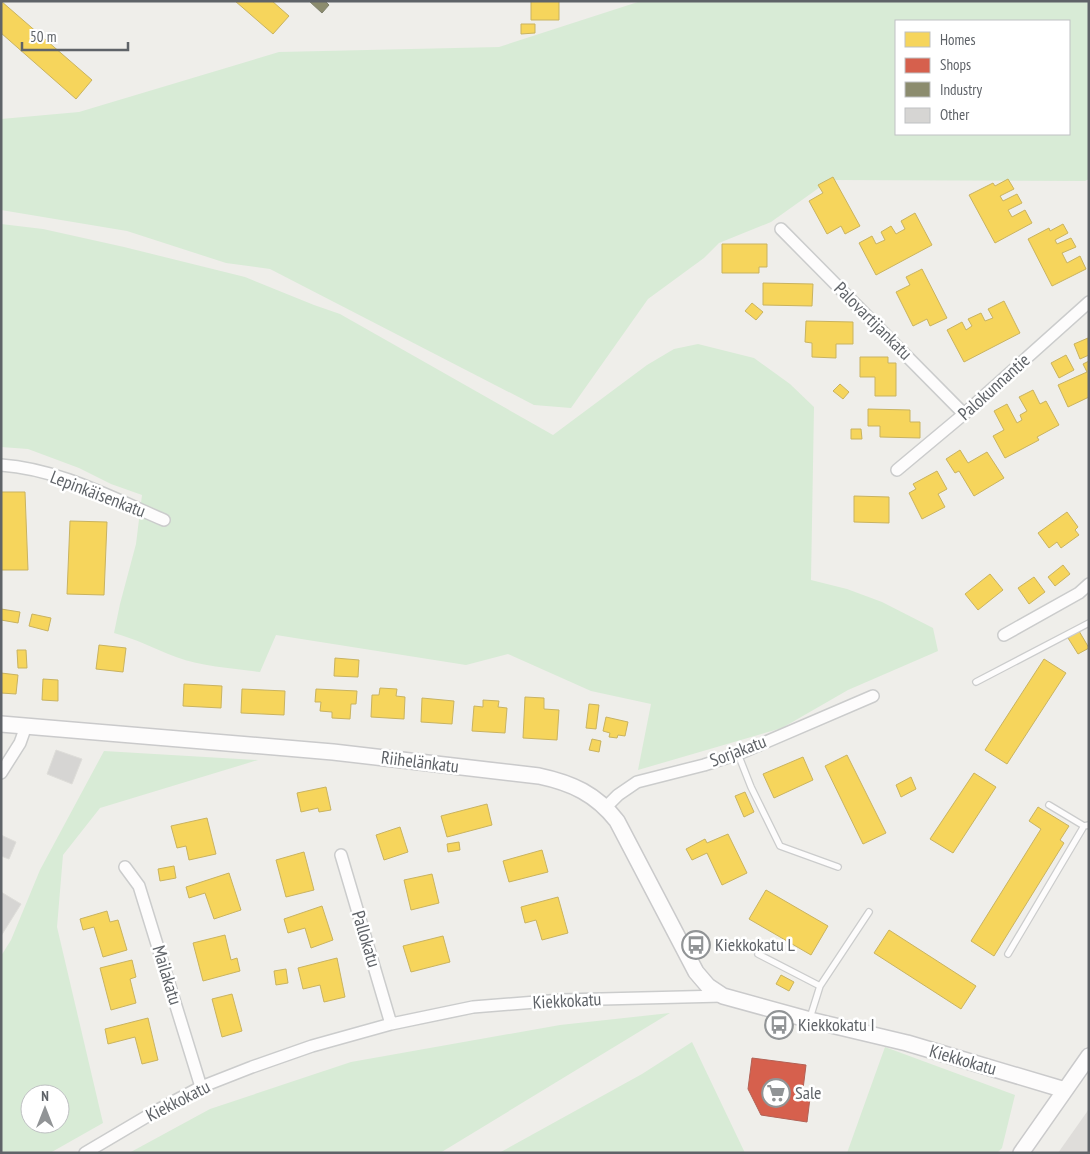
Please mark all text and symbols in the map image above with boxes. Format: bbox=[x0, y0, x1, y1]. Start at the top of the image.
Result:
scale bar bbox=[22, 20, 129, 52]
legend bbox=[895, 20, 1070, 135]
text: 50 m bbox=[30, 27, 56, 46]
text: Homes bbox=[940, 30, 976, 49]
text: Shops bbox=[940, 55, 971, 74]
text: Industry bbox=[940, 80, 982, 99]
text: Other bbox=[940, 105, 970, 124]
street label: Palovartijankatu bbox=[830, 277, 917, 364]
street label: Palokunnantie bbox=[953, 348, 1034, 425]
street label: Lepinkäisenkatu bbox=[47, 465, 149, 522]
street label: Sorjakatu bbox=[706, 729, 769, 772]
street label: Riihelänkatu bbox=[380, 745, 460, 778]
street label: Pallokatu bbox=[347, 908, 386, 970]
bus stop icon: Kiekkokatu L bbox=[681, 930, 711, 960]
place label: Kiekkokatu L bbox=[715, 933, 796, 956]
street label: Mailakatu bbox=[148, 942, 187, 1007]
street label: Kiekkokatu bbox=[532, 987, 602, 1014]
bus stop icon: Kiekkokatu I bbox=[764, 1010, 794, 1040]
place label: Kiekkokatu I bbox=[798, 1013, 875, 1036]
street label: Kiekkokatu bbox=[927, 1039, 999, 1080]
street label: Kiekkokatu bbox=[142, 1075, 214, 1126]
supermarket icon: Sale bbox=[761, 1078, 791, 1108]
place label: Sale bbox=[795, 1081, 822, 1104]
north arrow bbox=[20, 1084, 70, 1134]
text: N bbox=[41, 1087, 49, 1105]

